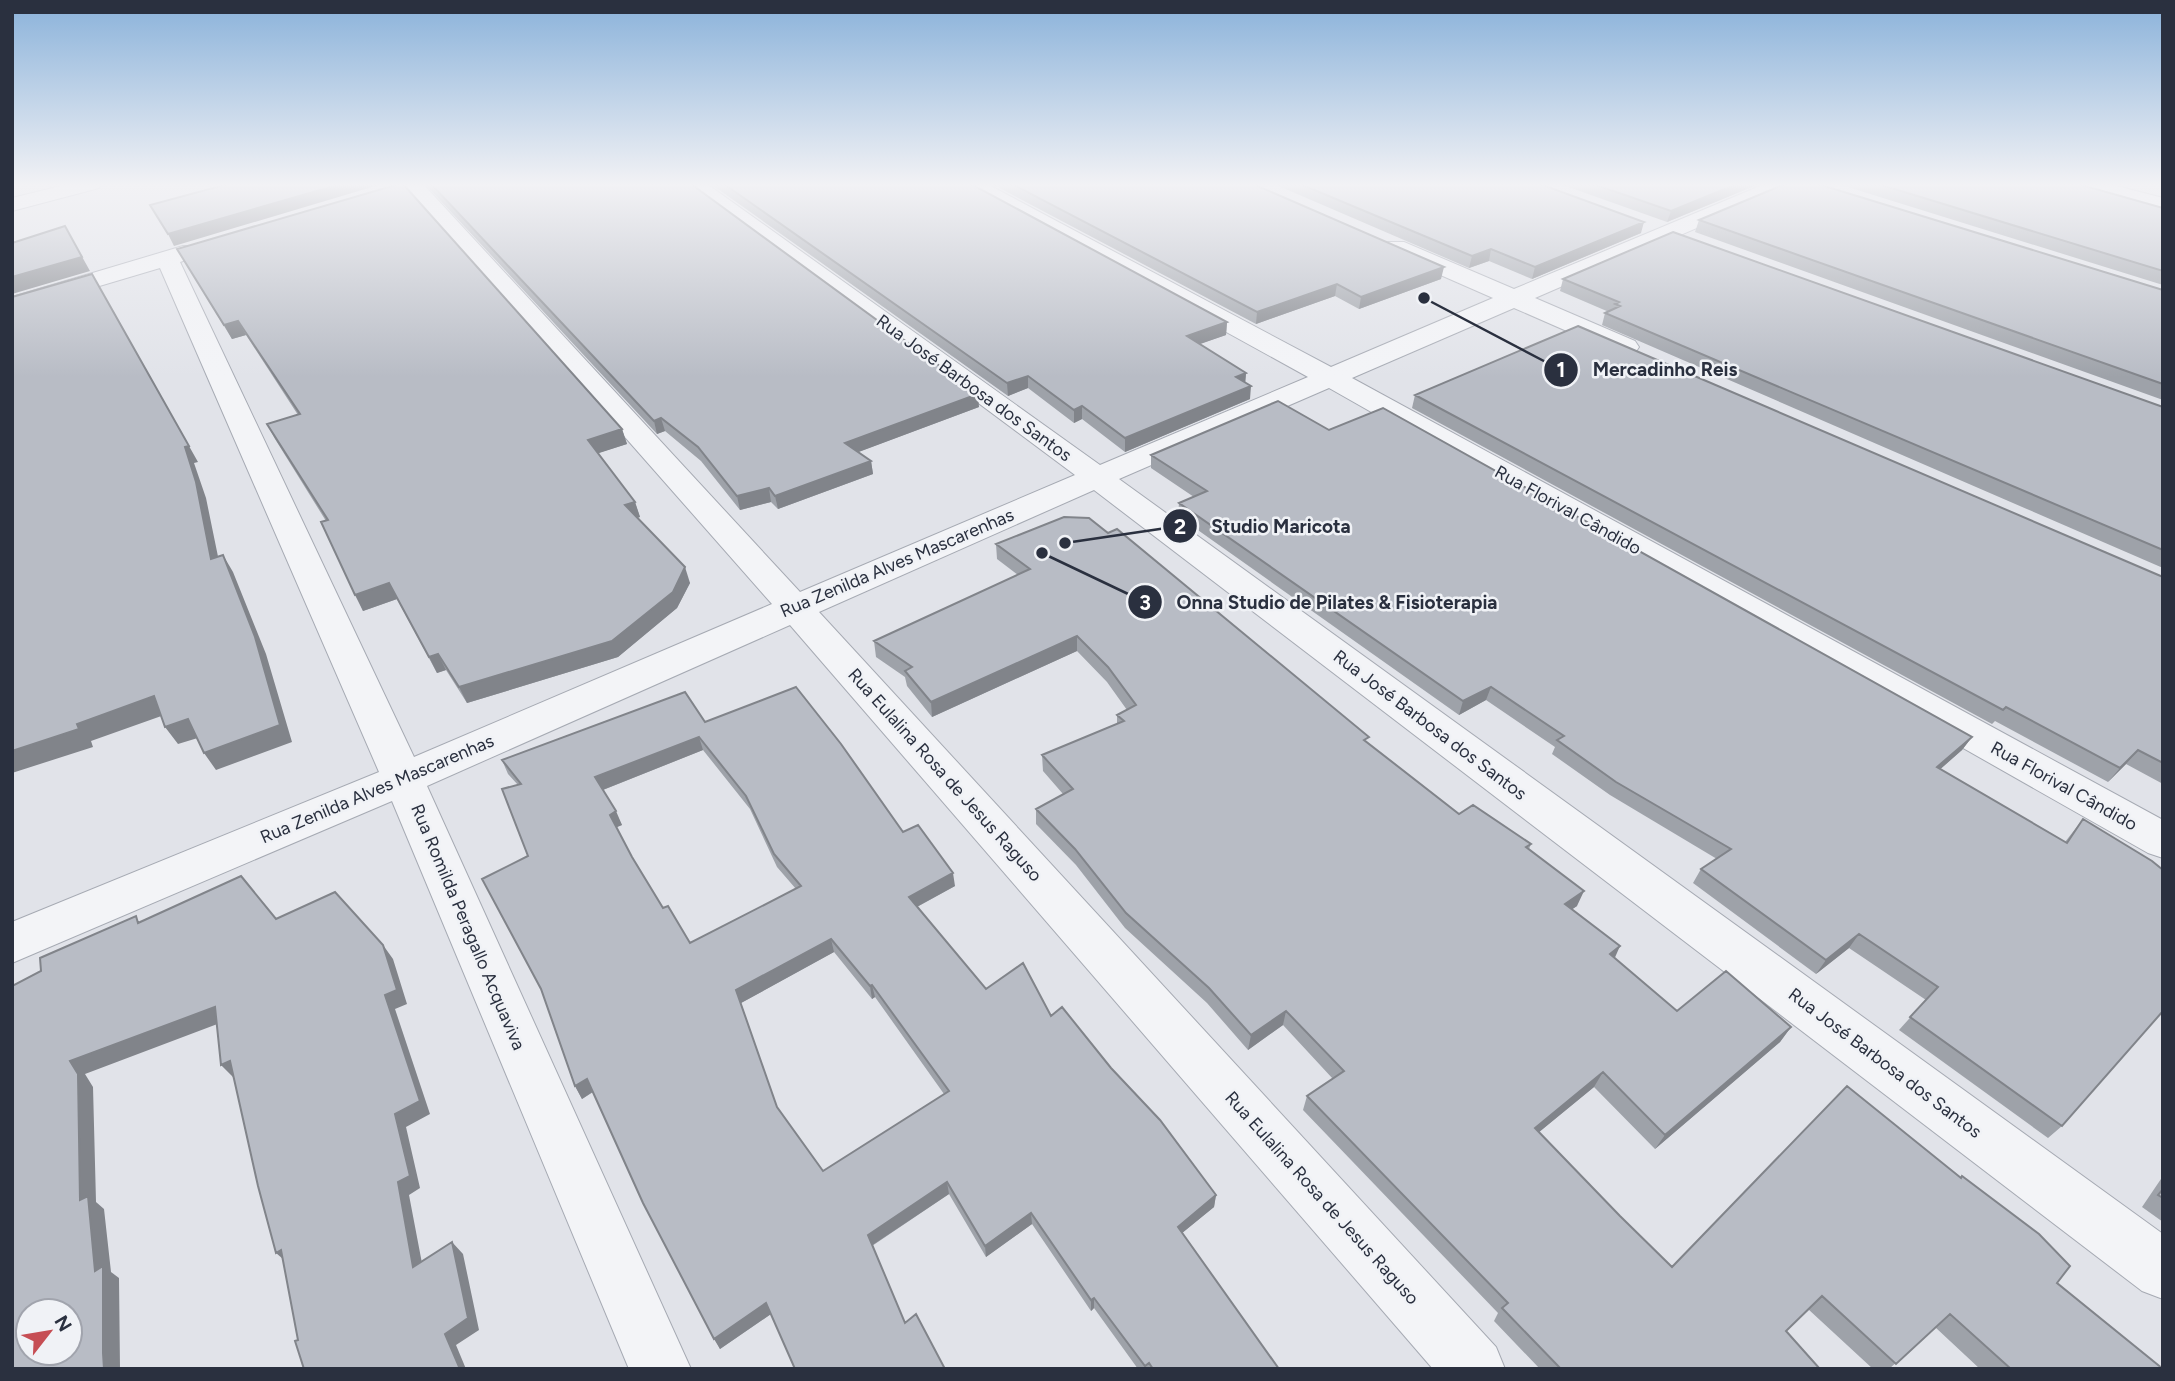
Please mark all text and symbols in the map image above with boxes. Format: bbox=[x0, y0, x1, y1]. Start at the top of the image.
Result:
street label: Rua José Barbosa dos Santos bbox=[872, 310, 1076, 466]
callout: Mercadinho Reis bbox=[1543, 350, 1751, 390]
text: 1 bbox=[1557, 357, 1565, 382]
text: Mercadinho Reis bbox=[1593, 358, 1737, 381]
street label: Rua Florival Cândido bbox=[1491, 461, 1645, 559]
street label: Rua Zenilda Alves Mascarenhas bbox=[777, 504, 1017, 622]
callout: Studio Maricota bbox=[1162, 506, 1364, 546]
text: 2 bbox=[1174, 514, 1186, 539]
text: Studio Maricota bbox=[1211, 515, 1351, 538]
callout: Onna Studio de Pilates & Fisioterapia bbox=[1127, 582, 1511, 622]
text: 3 bbox=[1139, 590, 1151, 615]
text: Onna Studio de Pilates & Fisioterapia bbox=[1177, 591, 1498, 614]
street label: Rua José Barbosa dos Santos bbox=[1329, 645, 1531, 805]
street label: Rua Eulalina Rosa de Jesus Raguso bbox=[843, 664, 1047, 886]
street label: Rua Zenilda Alves Mascarenhas bbox=[257, 730, 497, 848]
street label: Rua Florival Cândido bbox=[1987, 737, 2141, 835]
street label: Rua Romilda Peragallo Acquaviva bbox=[406, 801, 530, 1053]
street label: Rua José Barbosa dos Santos bbox=[1784, 983, 1986, 1143]
street label: Rua Eulalina Rosa de Jesus Raguso bbox=[1220, 1087, 1424, 1309]
north arrow bbox=[14, 1297, 84, 1367]
text: N bbox=[50, 1311, 77, 1336]

